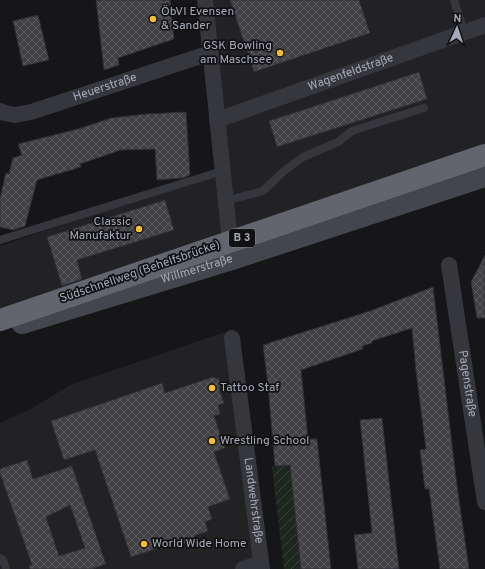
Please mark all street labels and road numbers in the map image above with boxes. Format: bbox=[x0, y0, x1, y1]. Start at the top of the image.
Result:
street label: Wagenfeldstraße bbox=[306, 50, 396, 95]
street label: Heuerstraße bbox=[71, 70, 139, 106]
road number: B 3 bbox=[229, 229, 255, 247]
street label: Südschnellweg (Behelfsbrücke) bbox=[58, 237, 222, 307]
street label: Willmerstraße bbox=[159, 251, 235, 288]
street label: Pagenstraße bbox=[454, 349, 480, 418]
street label: Landwehrstraße bbox=[240, 457, 267, 545]

